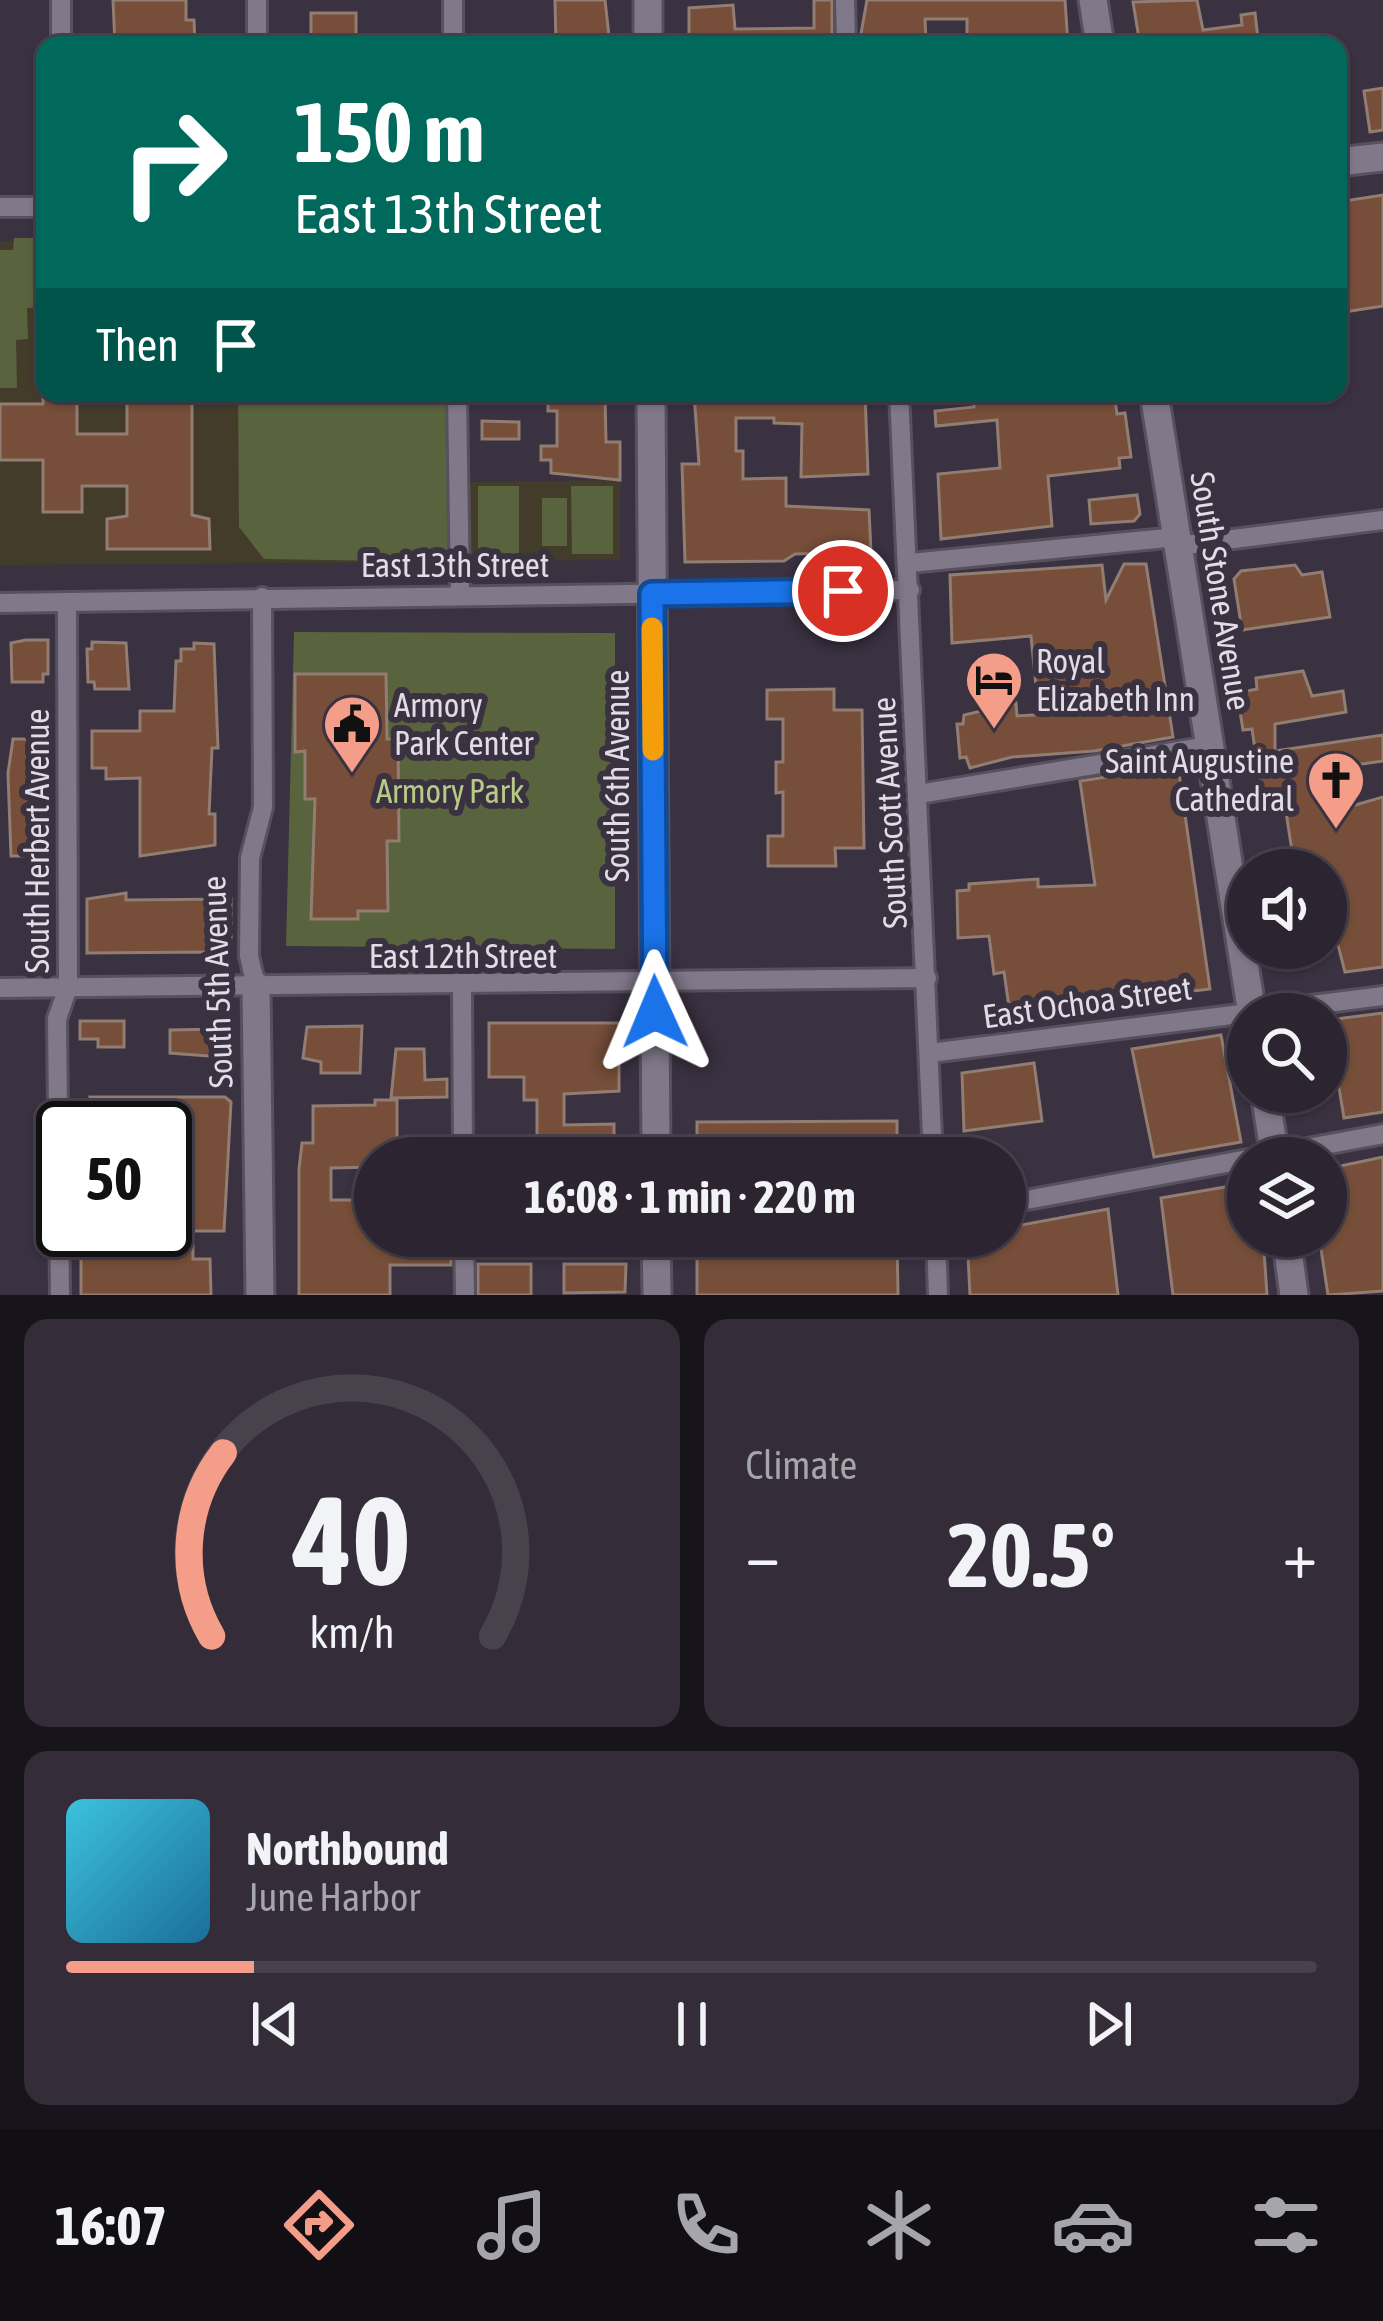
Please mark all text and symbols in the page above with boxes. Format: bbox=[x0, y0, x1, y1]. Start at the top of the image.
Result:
icon: right bbox=[96, 84, 252, 240]
text: 150 m bbox=[294, 84, 484, 180]
text: East 13th Street bbox=[294, 183, 603, 244]
icon: arrive bbox=[203, 312, 269, 378]
text: Then bbox=[96, 319, 179, 371]
street label: South Stone Avenue bbox=[1183, 469, 1259, 713]
pin bbox=[792, 540, 894, 642]
street label: East 13th Street bbox=[361, 546, 549, 584]
icon: arrive bbox=[810, 558, 876, 624]
place label: Royal Elizabeth Inn bbox=[1036, 642, 1195, 718]
hotel icon: Royal Elizabeth Inn bbox=[963, 649, 1025, 731]
street label: South 6th Avenue bbox=[598, 670, 636, 882]
place label: Armory Park Center bbox=[394, 686, 535, 762]
public building icon: Armory Park Center bbox=[321, 693, 383, 775]
street label: South Scott Avenue bbox=[864, 696, 914, 930]
street label: South Herbert Avenue bbox=[18, 709, 56, 973]
place label: Saint Augustine Cathedral bbox=[1105, 742, 1294, 818]
church icon: Saint Augustine Cathedral bbox=[1305, 749, 1367, 831]
park label: Armory Park bbox=[376, 772, 524, 810]
map controls bbox=[1227, 849, 1347, 1257]
button: sound bbox=[1227, 849, 1347, 969]
street label: South 5th Avenue bbox=[194, 875, 240, 1089]
street label: East 12th Street bbox=[369, 937, 557, 975]
position arrow bbox=[592, 949, 718, 1075]
street label: East Ochoa Street bbox=[980, 969, 1194, 1035]
button: search bbox=[1227, 993, 1347, 1113]
speed limit sign: 50 bbox=[36, 1101, 192, 1257]
button: layers bbox=[1227, 1137, 1347, 1257]
text: 16:08 · 1 min · 220 m bbox=[524, 1171, 856, 1223]
text: Climate bbox=[746, 1443, 857, 1487]
text: 40 bbox=[292, 1468, 410, 1611]
text: 20.5° bbox=[947, 1503, 1115, 1606]
text: − bbox=[746, 1516, 780, 1592]
text: + bbox=[1283, 1516, 1317, 1592]
text: km/h bbox=[309, 1608, 394, 1657]
text: Northbound bbox=[246, 1823, 449, 1875]
text: June Harbor bbox=[246, 1875, 420, 1919]
icon: previous bbox=[242, 1991, 308, 2057]
icon: pause bbox=[659, 1991, 725, 2057]
icon: next bbox=[1076, 1991, 1142, 2057]
icon: directions bbox=[277, 2183, 361, 2267]
icon: music bbox=[470, 2183, 554, 2267]
icon: phone bbox=[664, 2183, 748, 2267]
icon: climate bbox=[857, 2183, 941, 2267]
icon: car bbox=[1051, 2183, 1135, 2267]
icon: filters bbox=[1244, 2183, 1328, 2267]
text: 16:07 bbox=[55, 2195, 167, 2256]

